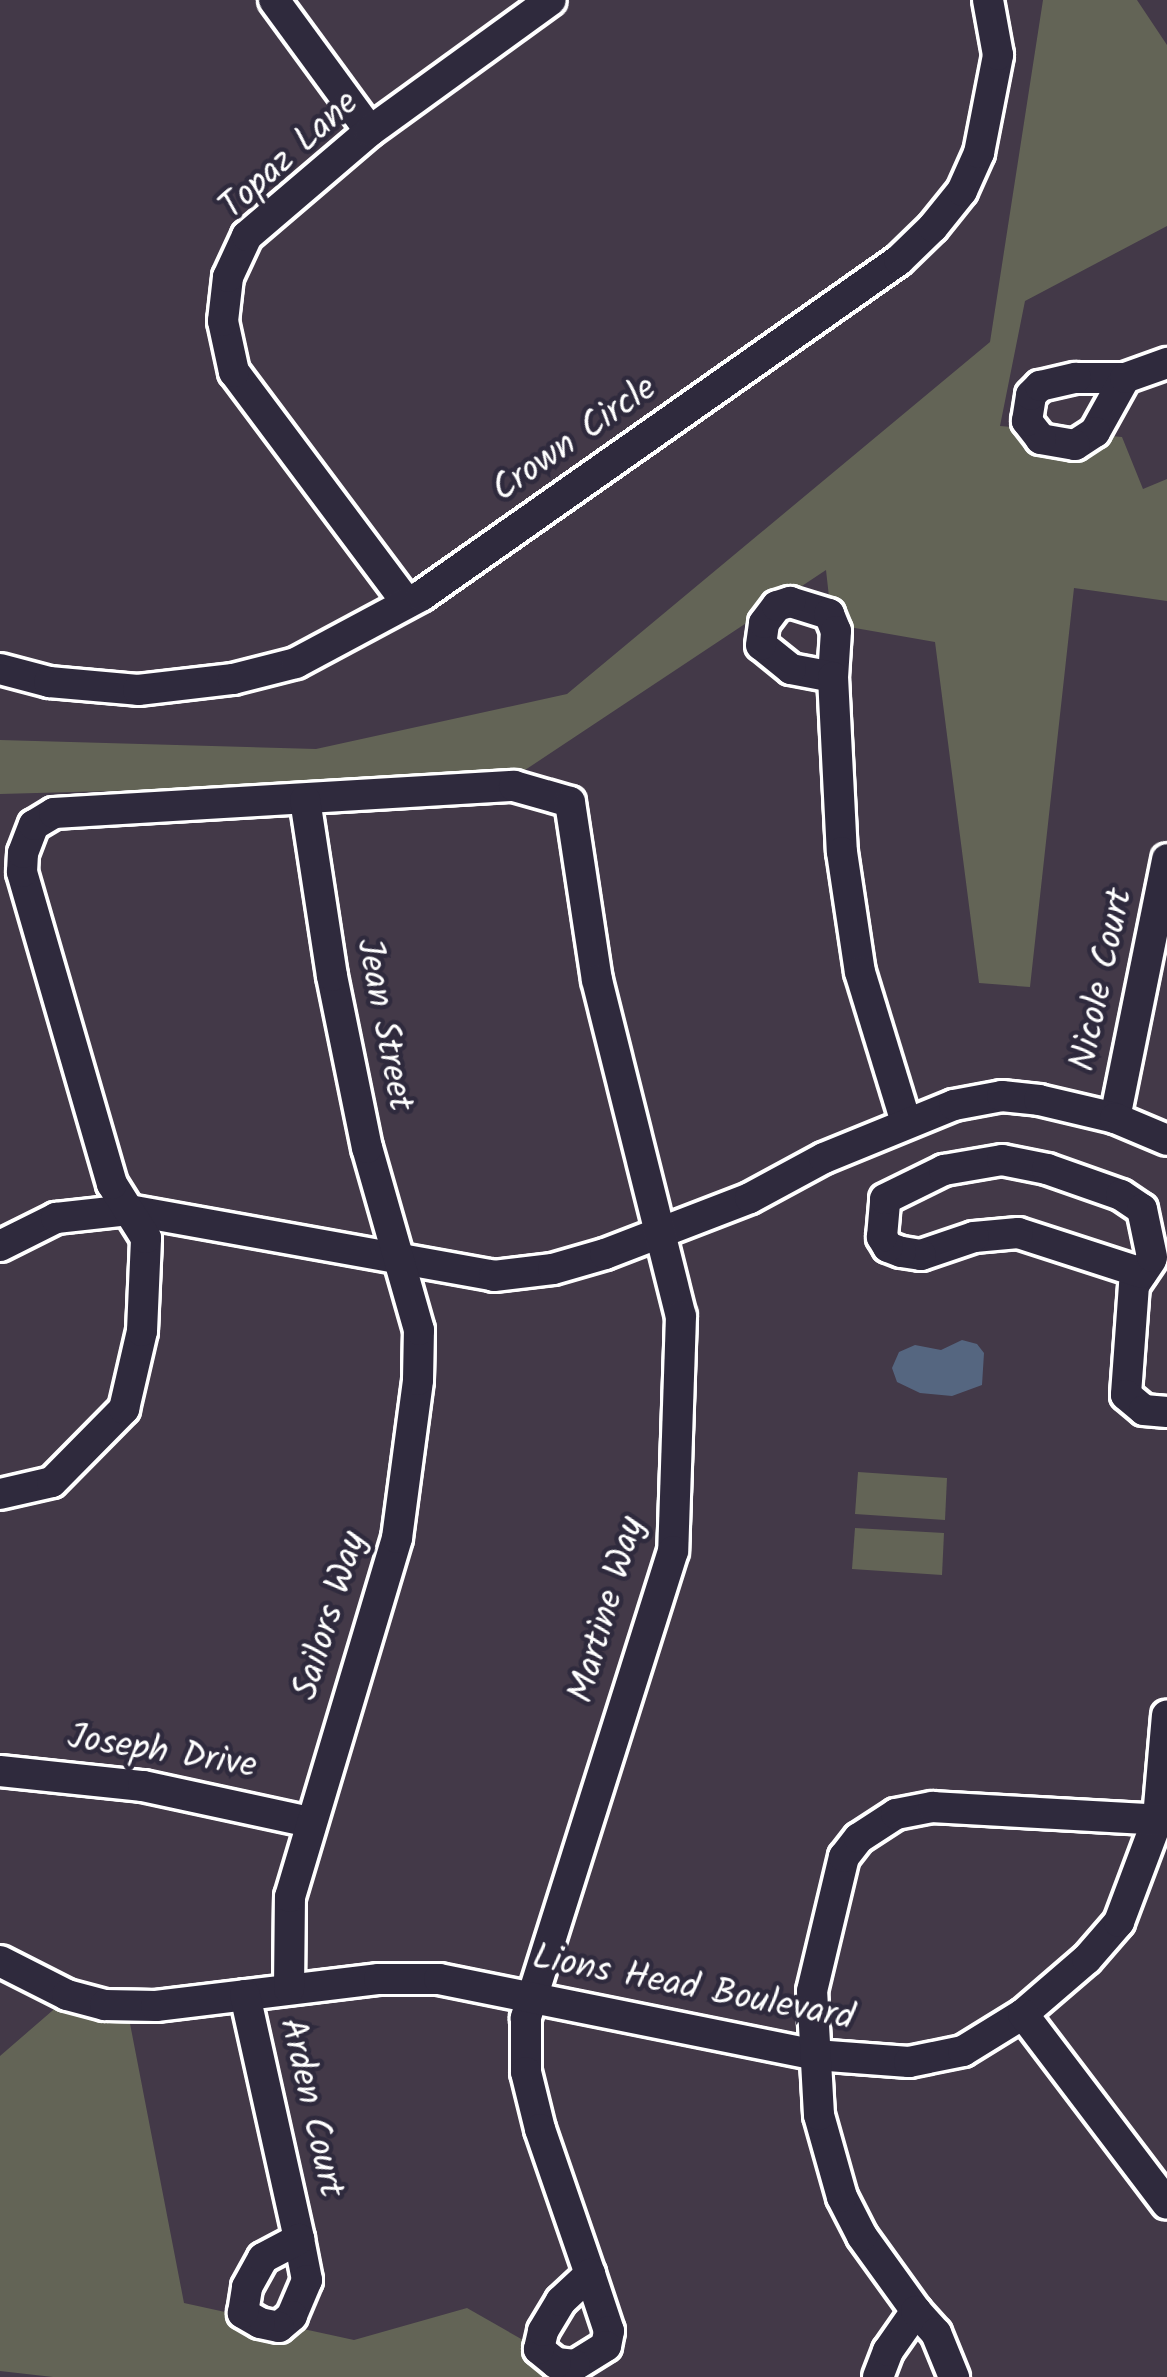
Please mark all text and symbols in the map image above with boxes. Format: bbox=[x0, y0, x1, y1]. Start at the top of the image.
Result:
street label: Topaz Lane bbox=[212, 82, 368, 230]
street label: Crown Circle bbox=[484, 368, 666, 512]
street label: Nicole Court bbox=[1063, 885, 1143, 1075]
street label: Jean Street bbox=[345, 935, 421, 1115]
street label: Martine Way bbox=[561, 1512, 655, 1708]
street label: Sailors Way bbox=[285, 1527, 377, 1705]
street label: Joseph Drive bbox=[64, 1717, 260, 1789]
street label: Lions Head Boulevard bbox=[529, 1937, 857, 2041]
street label: Arden Court bbox=[268, 2014, 352, 2202]

